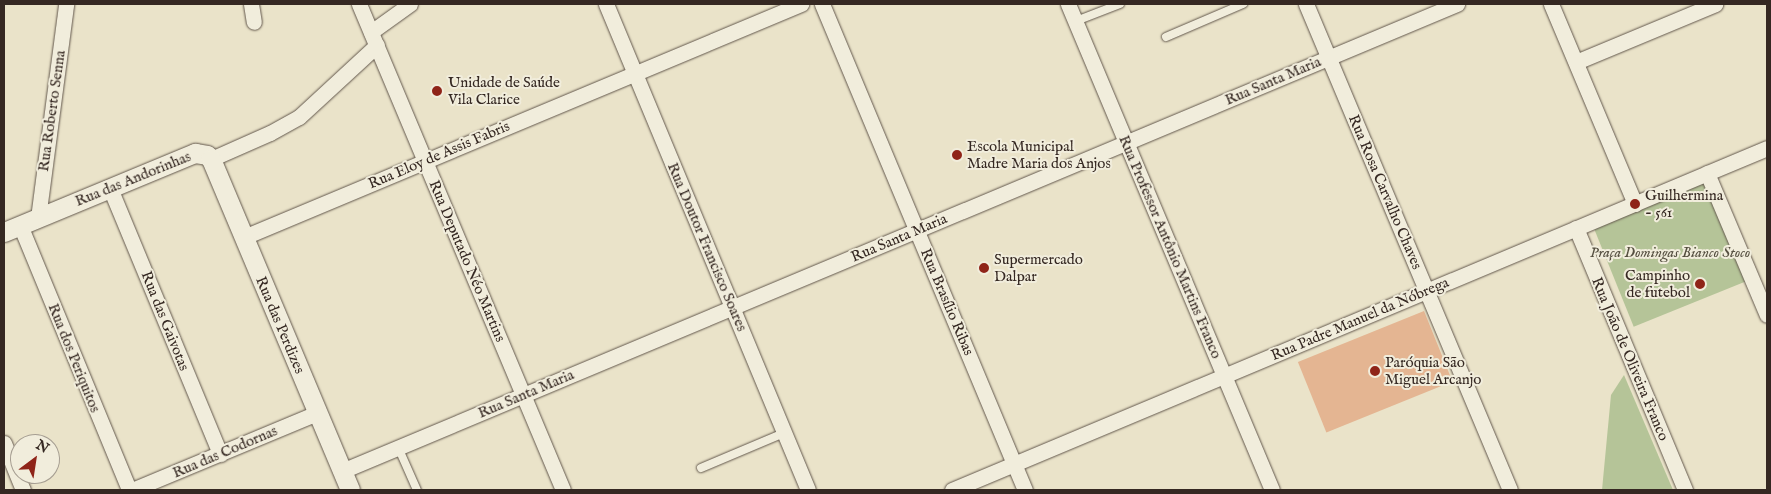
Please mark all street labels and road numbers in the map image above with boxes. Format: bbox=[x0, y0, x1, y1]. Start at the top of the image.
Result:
street label: Rua Roberto Senna bbox=[35, 49, 69, 173]
street label: Rua Santa Maria bbox=[1222, 53, 1324, 109]
street label: Rua Rosa Carvalho Chaves bbox=[1344, 112, 1426, 272]
street label: Rua Eloy de Assis Fabris bbox=[366, 117, 512, 193]
street label: Rua Professor Antônio Martins Franco bbox=[1115, 133, 1225, 361]
street label: Rua das Andorinhas bbox=[72, 148, 194, 210]
street label: Rua Doutor Francisco Soares bbox=[663, 160, 751, 334]
street label: Rua Deputado Néo Martins bbox=[425, 177, 509, 345]
street label: Rua Santa Maria bbox=[848, 210, 950, 266]
street label: Rua Brasílio Ribas bbox=[916, 246, 978, 358]
street label: Rua das Gaivotas bbox=[137, 269, 193, 373]
street label: Rua Padre Manuel da Nóbrega bbox=[1268, 273, 1452, 365]
street label: Rua das Perdizes bbox=[251, 274, 309, 376]
street label: Rua João de Oliveira Franco bbox=[1587, 275, 1673, 443]
street label: Rua dos Periquitos bbox=[44, 301, 104, 415]
street label: Rua Santa Maria bbox=[475, 366, 577, 422]
street label: Rua das Codornas bbox=[170, 422, 280, 482]

